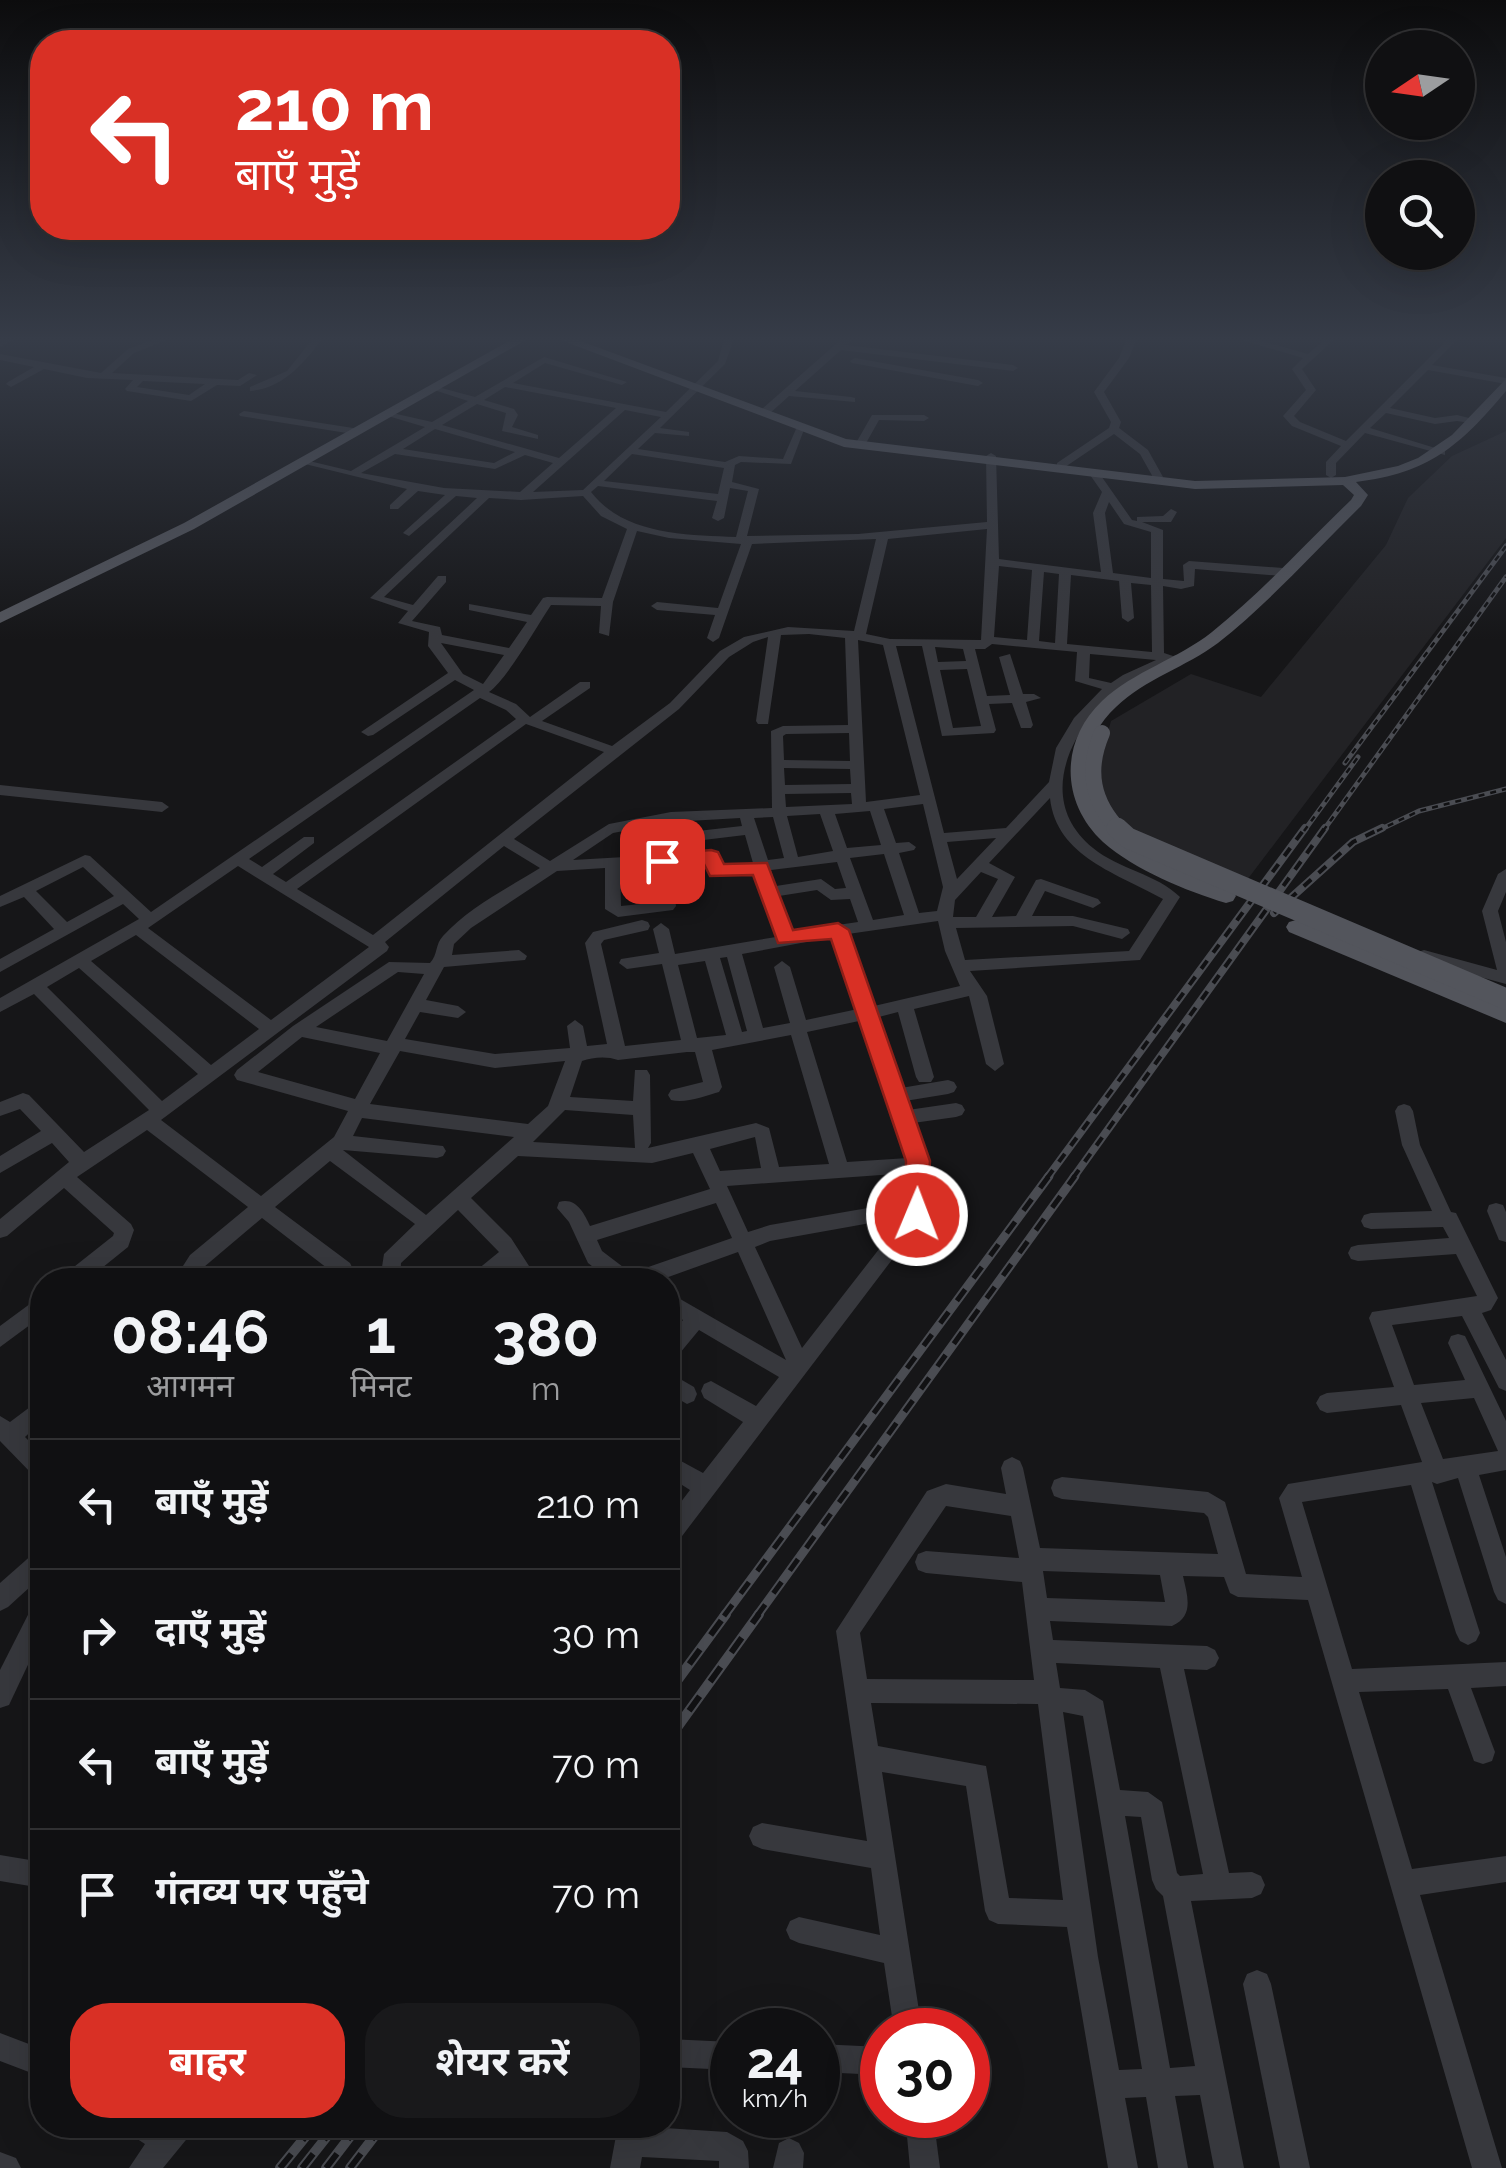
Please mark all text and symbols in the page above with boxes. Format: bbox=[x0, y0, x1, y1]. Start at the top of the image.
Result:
north arrow bbox=[1365, 30, 1475, 140]
map controls bbox=[1365, 30, 1475, 270]
text: 210 m bbox=[235, 64, 434, 146]
icon: left bbox=[70, 70, 200, 200]
text: बाएँ मुड़ें bbox=[235, 148, 360, 201]
button: search bbox=[1365, 160, 1475, 270]
pin bbox=[620, 819, 705, 904]
icon: arrive bbox=[635, 834, 690, 889]
position arrow bbox=[865, 1163, 969, 1267]
text: 08:46 bbox=[111, 1297, 269, 1367]
text: 1 bbox=[366, 1297, 396, 1367]
text: 380 bbox=[493, 1300, 599, 1370]
text: आगमन bbox=[146, 1367, 234, 1404]
text: मिनट bbox=[350, 1367, 412, 1404]
text: m bbox=[531, 1370, 561, 1407]
icon: left bbox=[70, 1477, 125, 1532]
text: बाएँ मुड़ें bbox=[155, 1478, 268, 1523]
text: 210 m bbox=[536, 1482, 640, 1527]
icon: right bbox=[70, 1607, 125, 1662]
text: दाएँ मुड़ें bbox=[155, 1608, 266, 1653]
text: 30 m bbox=[552, 1612, 640, 1657]
icon: left bbox=[70, 1737, 125, 1792]
text: बाएँ मुड़ें bbox=[155, 1738, 268, 1783]
text: 70 m bbox=[552, 1742, 640, 1787]
icon: arrive bbox=[70, 1867, 125, 1922]
text: गंतव्य पर पहुँचे bbox=[155, 1868, 369, 1913]
text: 70 m bbox=[552, 1872, 640, 1917]
button: बाहर bbox=[70, 2003, 345, 2118]
button: शेयर करें bbox=[365, 2003, 640, 2118]
speed limit sign: 30 bbox=[860, 2008, 990, 2138]
text: 24 bbox=[747, 2031, 803, 2090]
text: km/h bbox=[742, 2083, 808, 2113]

